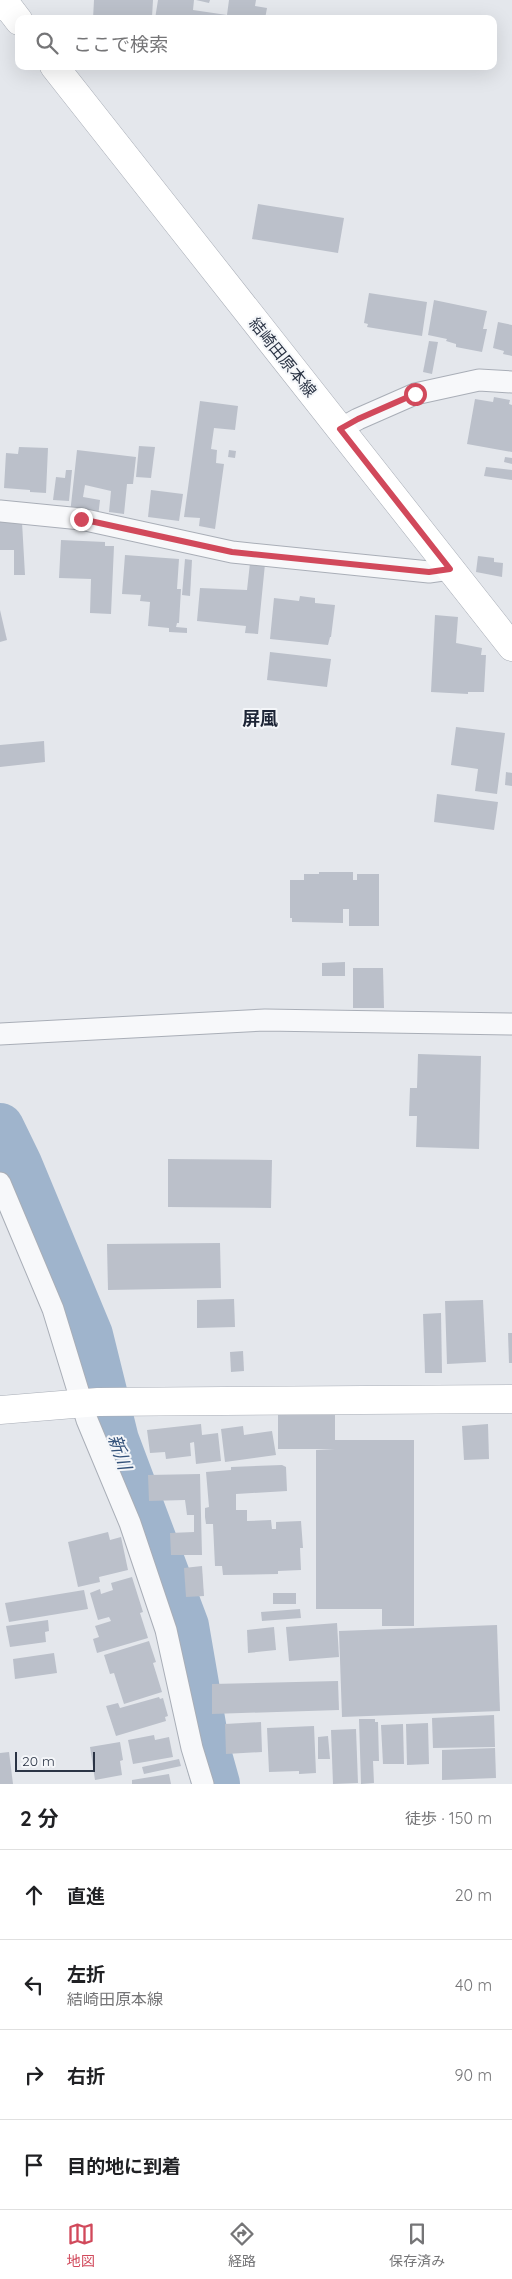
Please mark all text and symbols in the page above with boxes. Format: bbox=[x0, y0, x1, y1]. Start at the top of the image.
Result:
search box bbox=[15, 15, 497, 70]
icon: search bbox=[33, 29, 61, 57]
text: ここで検索 bbox=[73, 32, 168, 56]
street label: 結崎田原本線 bbox=[245, 313, 321, 401]
route start bbox=[404, 383, 427, 406]
route end bbox=[70, 508, 93, 531]
district label: 屏風 bbox=[242, 707, 278, 730]
water label: 新川 bbox=[103, 1431, 137, 1475]
scale bar bbox=[15, 1749, 95, 1772]
text: 20 m bbox=[22, 1752, 55, 1770]
text: 2 分 bbox=[20, 1805, 59, 1831]
text: 徒歩 · 150 m bbox=[405, 1808, 492, 1828]
icon: ahead bbox=[20, 1881, 48, 1909]
text: 直進 bbox=[67, 1884, 105, 1908]
text: 20 m bbox=[455, 1885, 492, 1905]
text: 左折 bbox=[67, 1962, 105, 1986]
icon: left bbox=[20, 1971, 48, 1999]
text: 40 m bbox=[455, 1975, 492, 1995]
text: 結崎田原本線 bbox=[67, 1989, 163, 2009]
icon: right bbox=[20, 2061, 48, 2089]
text: 右折 bbox=[67, 2064, 105, 2088]
text: 90 m bbox=[455, 2065, 492, 2085]
icon: arrive bbox=[20, 2151, 48, 2179]
text: 目的地に到着 bbox=[67, 2154, 181, 2178]
tab: 地図 bbox=[67, 2220, 95, 2270]
tab: 経路 bbox=[228, 2220, 256, 2270]
tab: 保存済み bbox=[389, 2220, 445, 2270]

